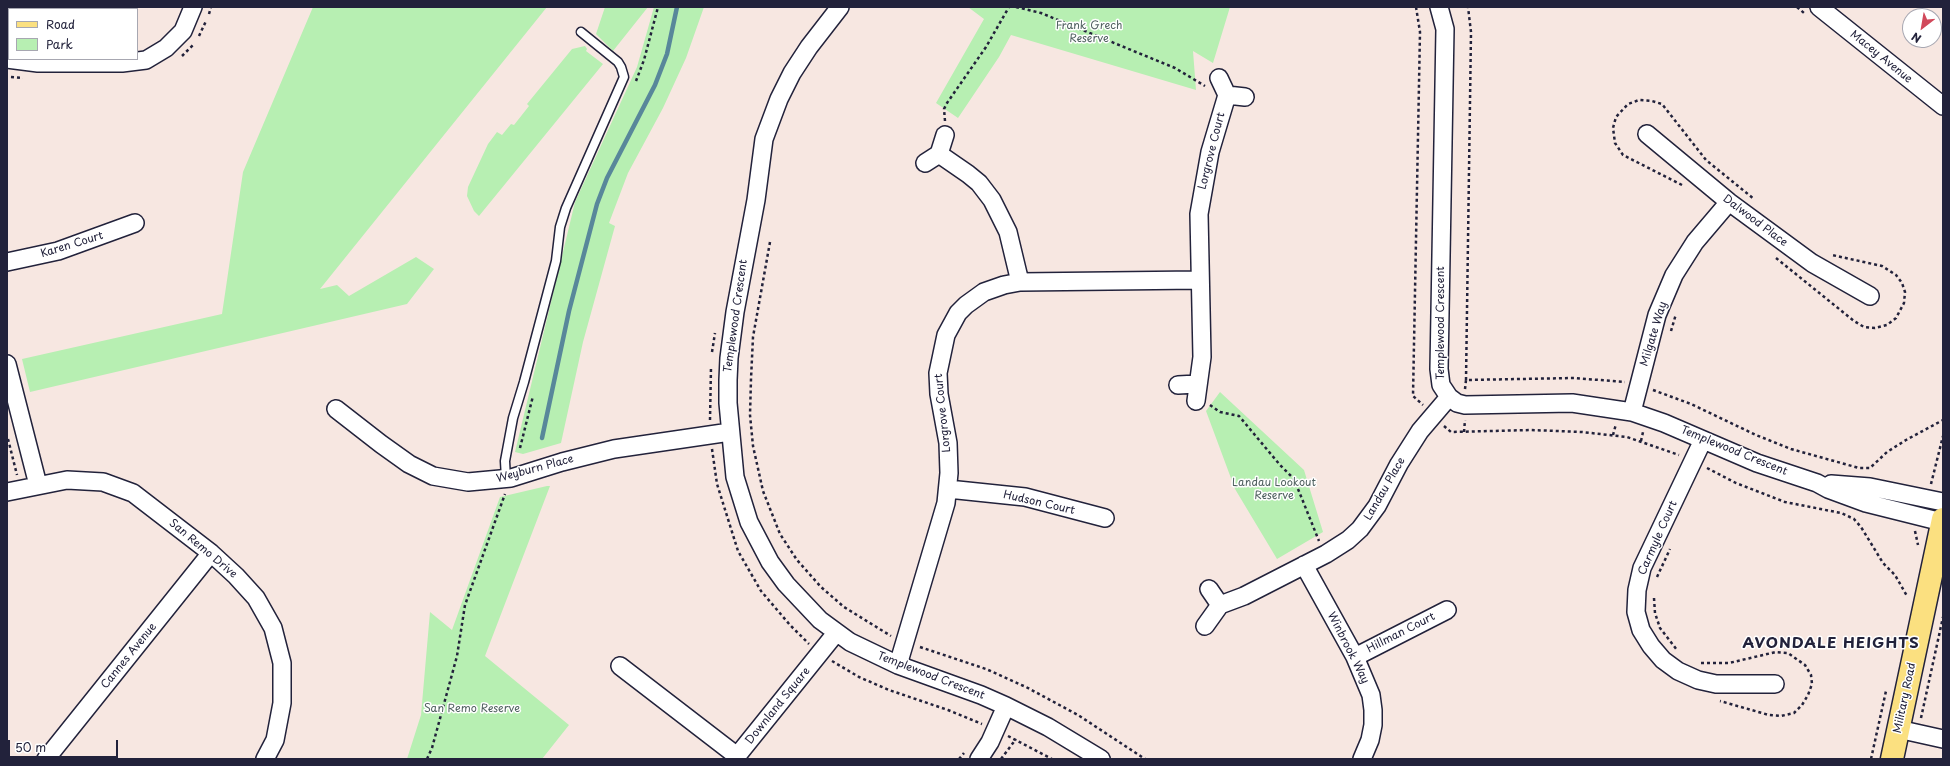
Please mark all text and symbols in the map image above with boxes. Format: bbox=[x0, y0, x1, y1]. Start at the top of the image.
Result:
legend bbox=[8, 8, 138, 60]
north arrow bbox=[1902, 8, 1942, 48]
text: Road bbox=[46, 15, 75, 33]
park label: Frank Grech Reserve bbox=[1056, 19, 1122, 45]
street label: Macey Avenue bbox=[1847, 28, 1915, 86]
text: N bbox=[1908, 28, 1924, 47]
text: Park bbox=[46, 35, 73, 53]
street label: Lorgrove Court bbox=[1196, 111, 1228, 191]
street label: Dalwood Place bbox=[1720, 192, 1790, 250]
street label: Karen Court bbox=[39, 229, 105, 261]
street label: Templewood Crescent bbox=[722, 259, 750, 373]
street label: Templewood Crescent bbox=[1434, 266, 1448, 380]
street label: Milgate Way bbox=[1638, 300, 1670, 368]
street label: Lorgrove Court bbox=[932, 373, 954, 453]
street label: Templewood Crescent bbox=[1679, 424, 1789, 478]
street label: Weyburn Place bbox=[495, 452, 575, 486]
street label: Landau Place bbox=[1362, 455, 1408, 523]
park label: Landau Lookout Reserve bbox=[1232, 476, 1316, 502]
street label: Hudson Court bbox=[1002, 488, 1076, 518]
street label: Carmyle Court bbox=[1636, 499, 1680, 577]
street label: San Remo Drive bbox=[166, 517, 240, 581]
street label: Winbrook Way bbox=[1324, 610, 1372, 686]
street label: Hillman Court bbox=[1365, 610, 1437, 656]
street label: Cannes Avenue bbox=[99, 621, 159, 691]
district label: AVONDALE HEIGHTS bbox=[1743, 635, 1919, 653]
street label: Templewood Crescent bbox=[876, 649, 986, 703]
street label: Military Road bbox=[1891, 662, 1919, 734]
street label: Downland Square bbox=[743, 665, 813, 747]
park label: San Remo Reserve bbox=[424, 702, 520, 716]
scale bar bbox=[10, 732, 120, 758]
text: 50 m bbox=[15, 738, 46, 756]

